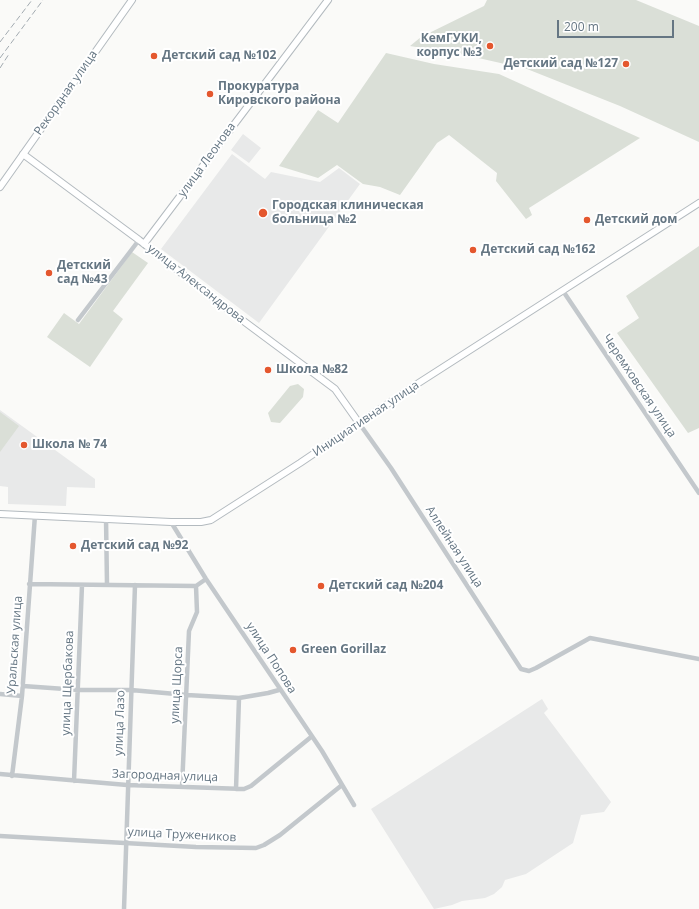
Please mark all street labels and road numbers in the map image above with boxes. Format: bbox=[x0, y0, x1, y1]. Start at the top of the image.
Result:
street label: Рекордная улица bbox=[31, 48, 101, 138]
street label: улица Леонова bbox=[175, 120, 239, 200]
street label: улица Александрова bbox=[144, 241, 248, 327]
street label: Черемховская улица bbox=[599, 332, 679, 440]
street label: Инициативная улица bbox=[310, 378, 422, 460]
street label: Аллейная улица bbox=[422, 503, 486, 591]
street label: Уральская улица bbox=[4, 595, 26, 695]
street label: улица Попова bbox=[243, 620, 299, 696]
street label: улица Щербакова bbox=[59, 630, 77, 736]
street label: улица Щорса bbox=[168, 646, 186, 724]
street label: улица Лазо bbox=[112, 690, 128, 756]
street label: Загородная улица bbox=[112, 767, 218, 785]
street label: улица Тружеников bbox=[127, 825, 237, 845]

